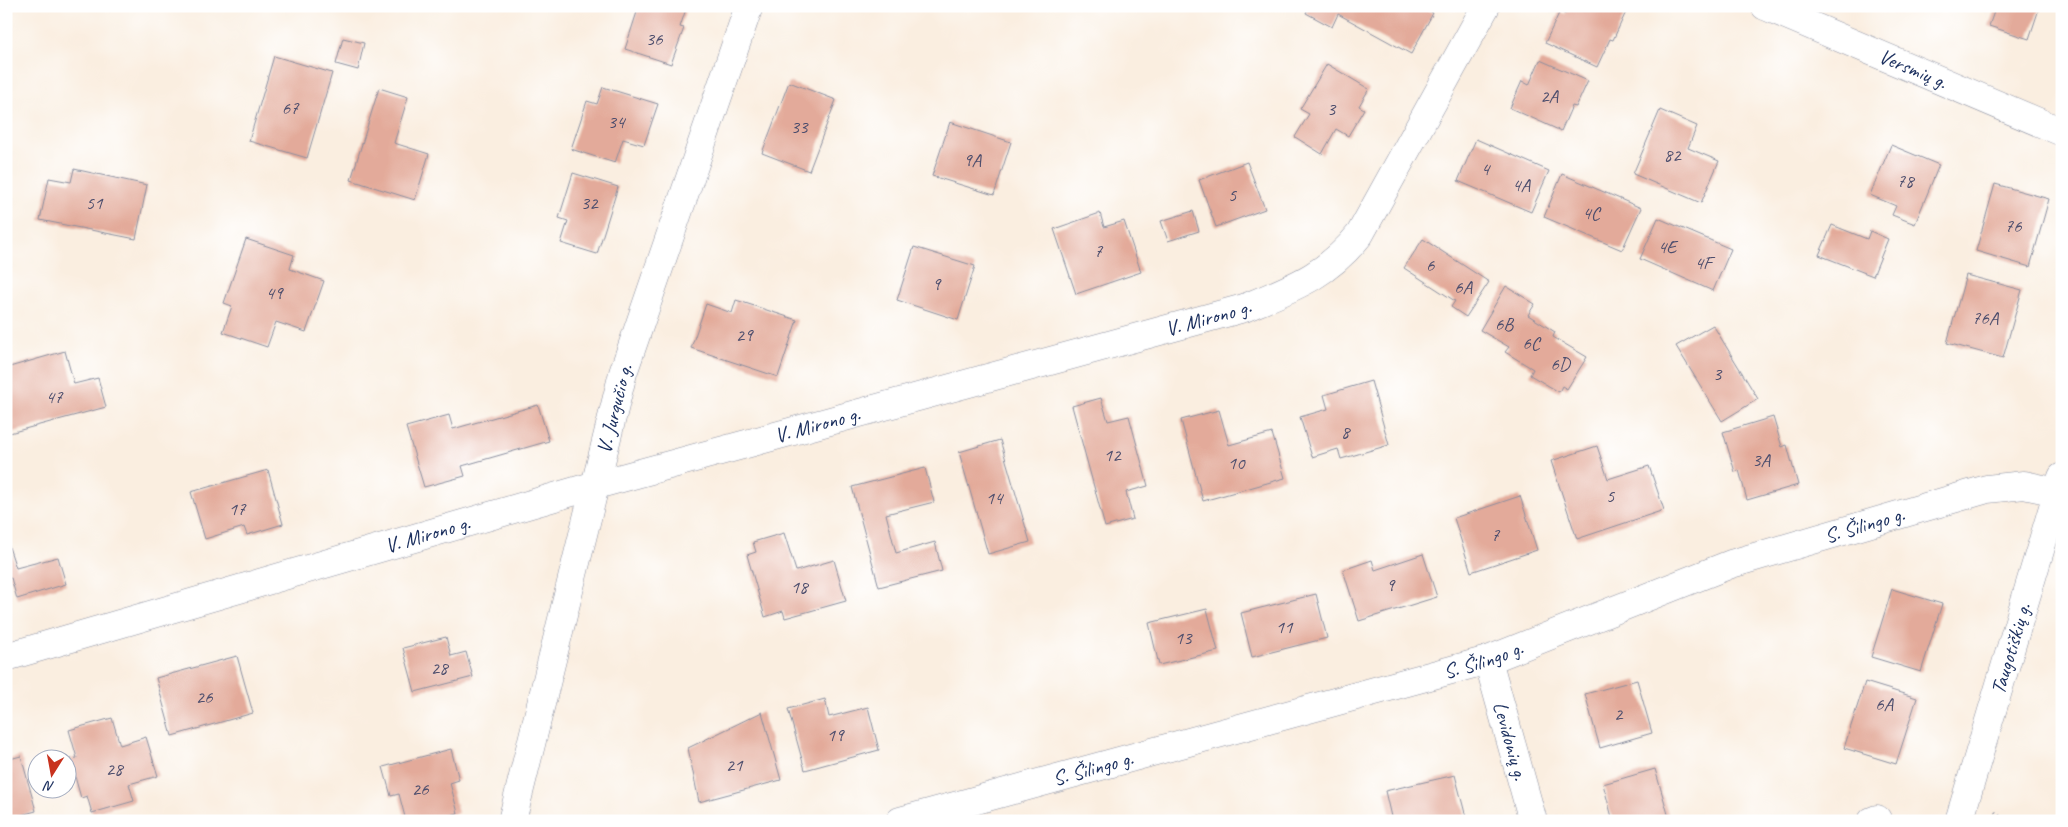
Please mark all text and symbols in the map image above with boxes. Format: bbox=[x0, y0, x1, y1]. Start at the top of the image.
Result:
house number: 36 bbox=[645, 27, 664, 51]
street label: Versmių g. bbox=[1875, 43, 1952, 95]
house number: 2A bbox=[1540, 84, 1560, 108]
house number: 67 bbox=[281, 96, 300, 120]
house number: 3 bbox=[1327, 97, 1337, 121]
house number: 34 bbox=[607, 110, 627, 134]
house number: 33 bbox=[790, 115, 809, 139]
house number: 82 bbox=[1663, 143, 1682, 167]
house number: 9A bbox=[963, 148, 983, 172]
house number: 4 bbox=[1481, 157, 1492, 181]
house number: 78 bbox=[1896, 169, 1916, 193]
house number: 4A bbox=[1512, 173, 1532, 197]
house number: 5 bbox=[1228, 183, 1238, 207]
house number: 51 bbox=[85, 191, 104, 215]
house number: 32 bbox=[580, 191, 599, 215]
house number: 4C bbox=[1582, 201, 1602, 225]
house number: 76 bbox=[2004, 214, 2023, 238]
house number: 4E bbox=[1658, 235, 1679, 259]
house number: 7 bbox=[1094, 239, 1104, 263]
house number: 4F bbox=[1694, 251, 1716, 275]
house number: 6 bbox=[1426, 253, 1436, 277]
house number: 9 bbox=[932, 272, 942, 296]
house number: 6A bbox=[1454, 275, 1474, 299]
house number: 49 bbox=[265, 281, 284, 305]
street label: V. Mirono g. bbox=[1162, 293, 1256, 342]
house number: 76A bbox=[1972, 306, 2000, 330]
house number: 6B bbox=[1495, 312, 1514, 336]
house number: 29 bbox=[735, 323, 754, 347]
house number: 6C bbox=[1522, 331, 1542, 355]
house number: 6D bbox=[1550, 352, 1572, 376]
street label: V. Jurgučio g. bbox=[591, 359, 639, 456]
house number: 3 bbox=[1713, 362, 1723, 386]
house number: 47 bbox=[45, 385, 64, 409]
street label: V. Mirono g. bbox=[772, 400, 864, 449]
house number: 8 bbox=[1341, 420, 1352, 444]
house number: 12 bbox=[1103, 443, 1122, 467]
house number: 3A bbox=[1752, 448, 1772, 472]
house number: 10 bbox=[1227, 451, 1246, 475]
house number: 5 bbox=[1606, 484, 1616, 508]
house number: 14 bbox=[985, 486, 1005, 510]
house number: 17 bbox=[228, 497, 247, 521]
street label: S. Šilingo g. bbox=[1821, 501, 1908, 549]
street label: V. Mirono g. bbox=[382, 509, 474, 559]
house number: 7 bbox=[1491, 523, 1501, 547]
house number: 9 bbox=[1386, 573, 1396, 597]
house number: 18 bbox=[790, 575, 810, 599]
street label: Taugotiškių g. bbox=[1985, 599, 2037, 697]
house number: 11 bbox=[1275, 615, 1294, 639]
house number: 13 bbox=[1174, 626, 1193, 650]
street label: S. Šilingo g. bbox=[1440, 634, 1527, 685]
house number: 28 bbox=[430, 656, 450, 680]
house number: 26 bbox=[195, 685, 214, 709]
house number: 6A bbox=[1875, 692, 1895, 716]
street label: Levidonių g. bbox=[1487, 699, 1534, 784]
house number: 2 bbox=[1614, 702, 1624, 726]
house number: 19 bbox=[826, 723, 845, 747]
street label: S. Šilingo g. bbox=[1050, 745, 1137, 792]
north arrow bbox=[28, 750, 78, 800]
house number: 21 bbox=[725, 753, 744, 777]
house number: 28 bbox=[105, 757, 125, 781]
text: N bbox=[41, 777, 55, 795]
house number: 26 bbox=[411, 777, 430, 801]

